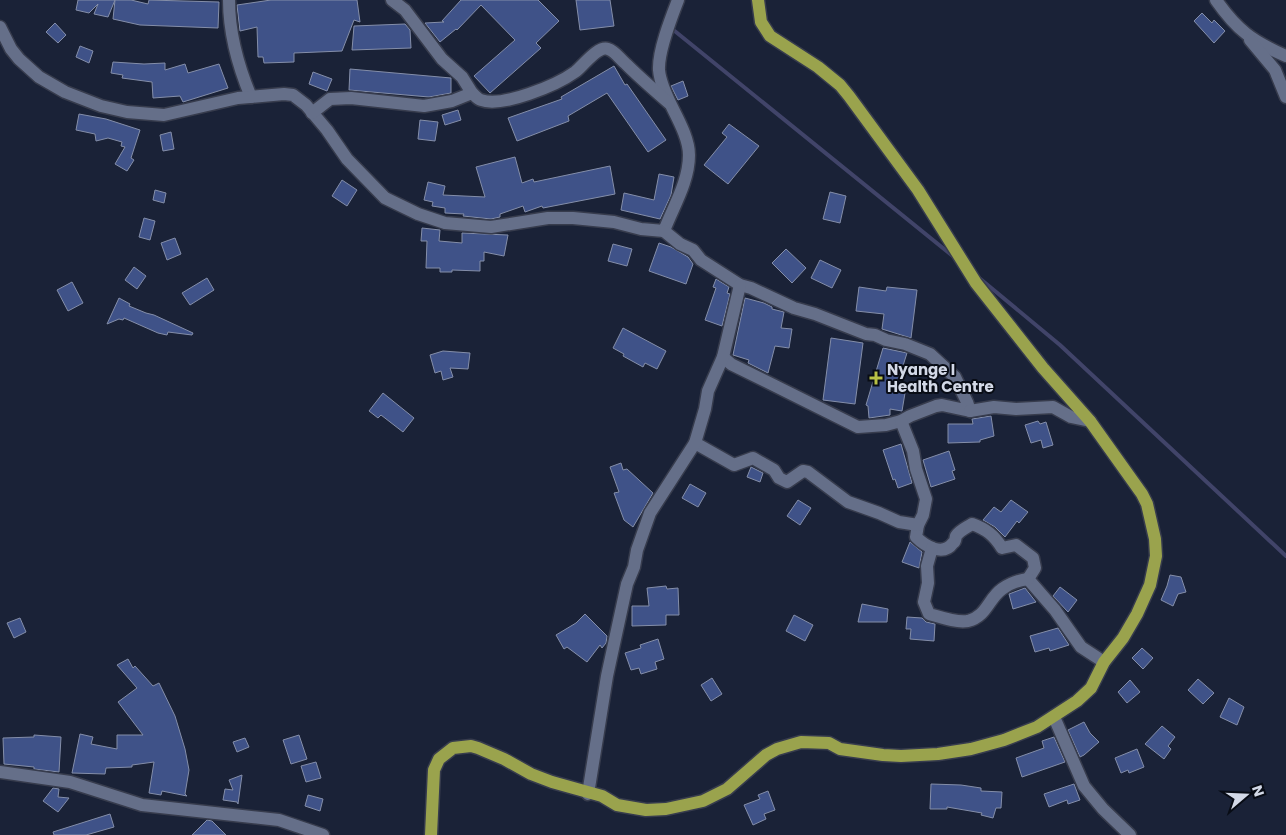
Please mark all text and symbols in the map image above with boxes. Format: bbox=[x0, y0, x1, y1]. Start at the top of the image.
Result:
place label: Nyange I Health Centre bbox=[887, 359, 994, 397]
marker: Nyange I Health Centre bbox=[869, 371, 883, 385]
north arrow bbox=[1221, 770, 1271, 820]
text: N bbox=[1247, 783, 1269, 799]

